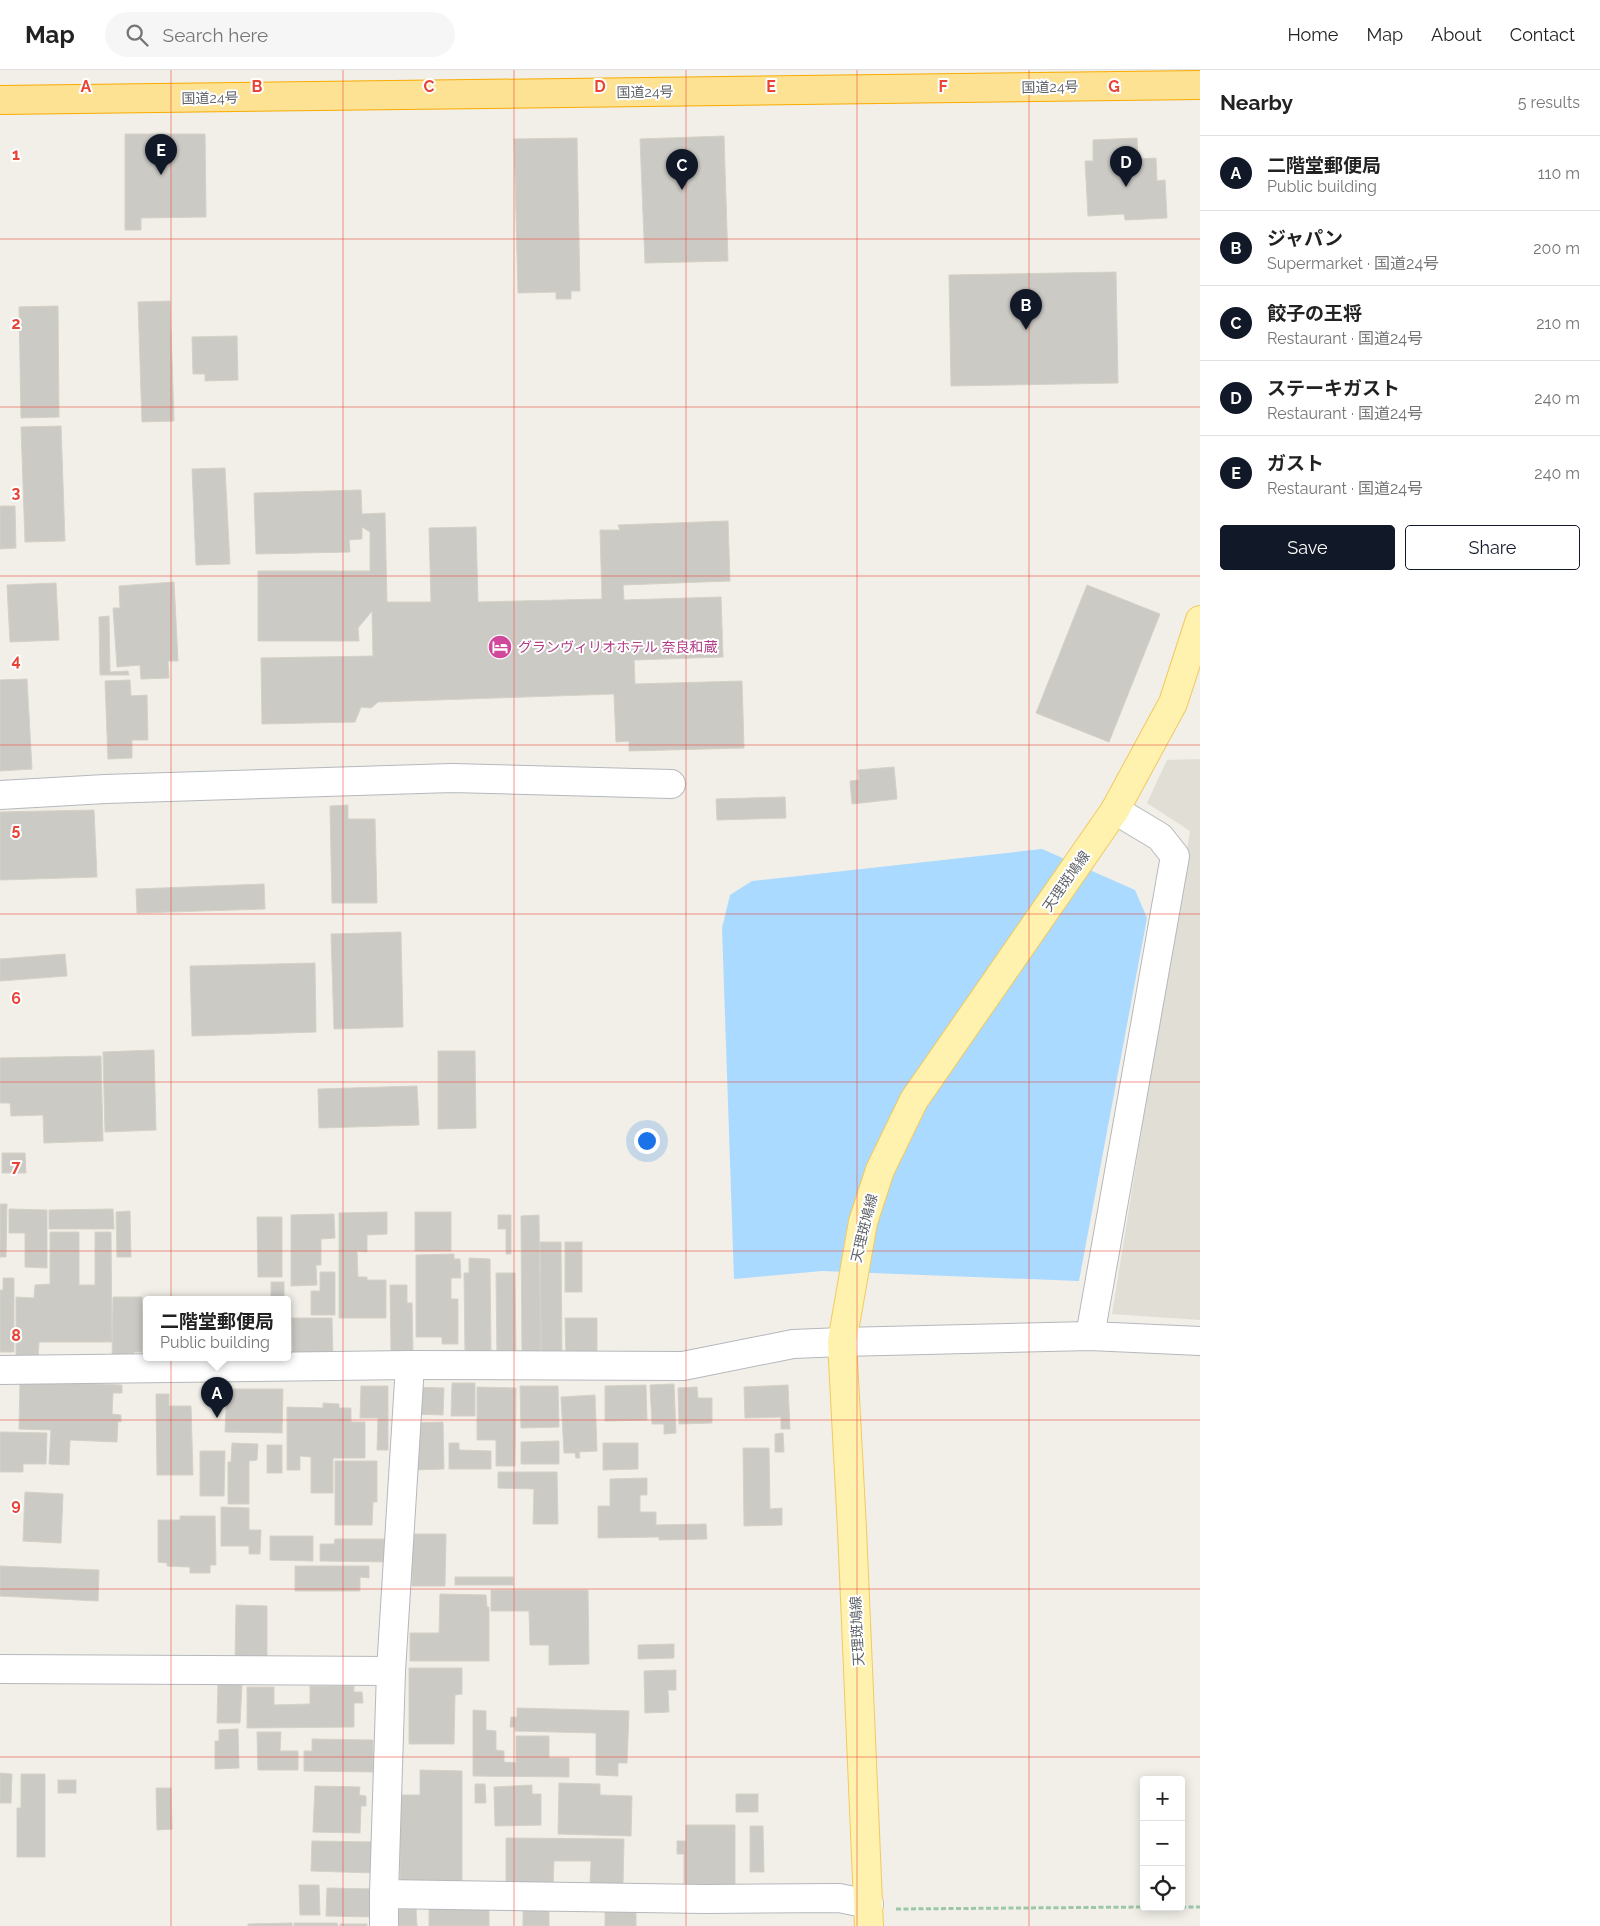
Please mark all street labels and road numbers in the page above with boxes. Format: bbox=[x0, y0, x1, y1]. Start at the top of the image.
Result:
street label: 国道24号 bbox=[1021, 79, 1079, 95]
street label: 国道24号 bbox=[616, 84, 674, 100]
street label: 国道24号 bbox=[181, 90, 239, 106]
street label: 天理斑鳩線 bbox=[1039, 848, 1093, 914]
street label: 天理斑鳩線 bbox=[848, 1192, 880, 1264]
street label: 天理斑鳩線 bbox=[847, 1596, 867, 1666]

